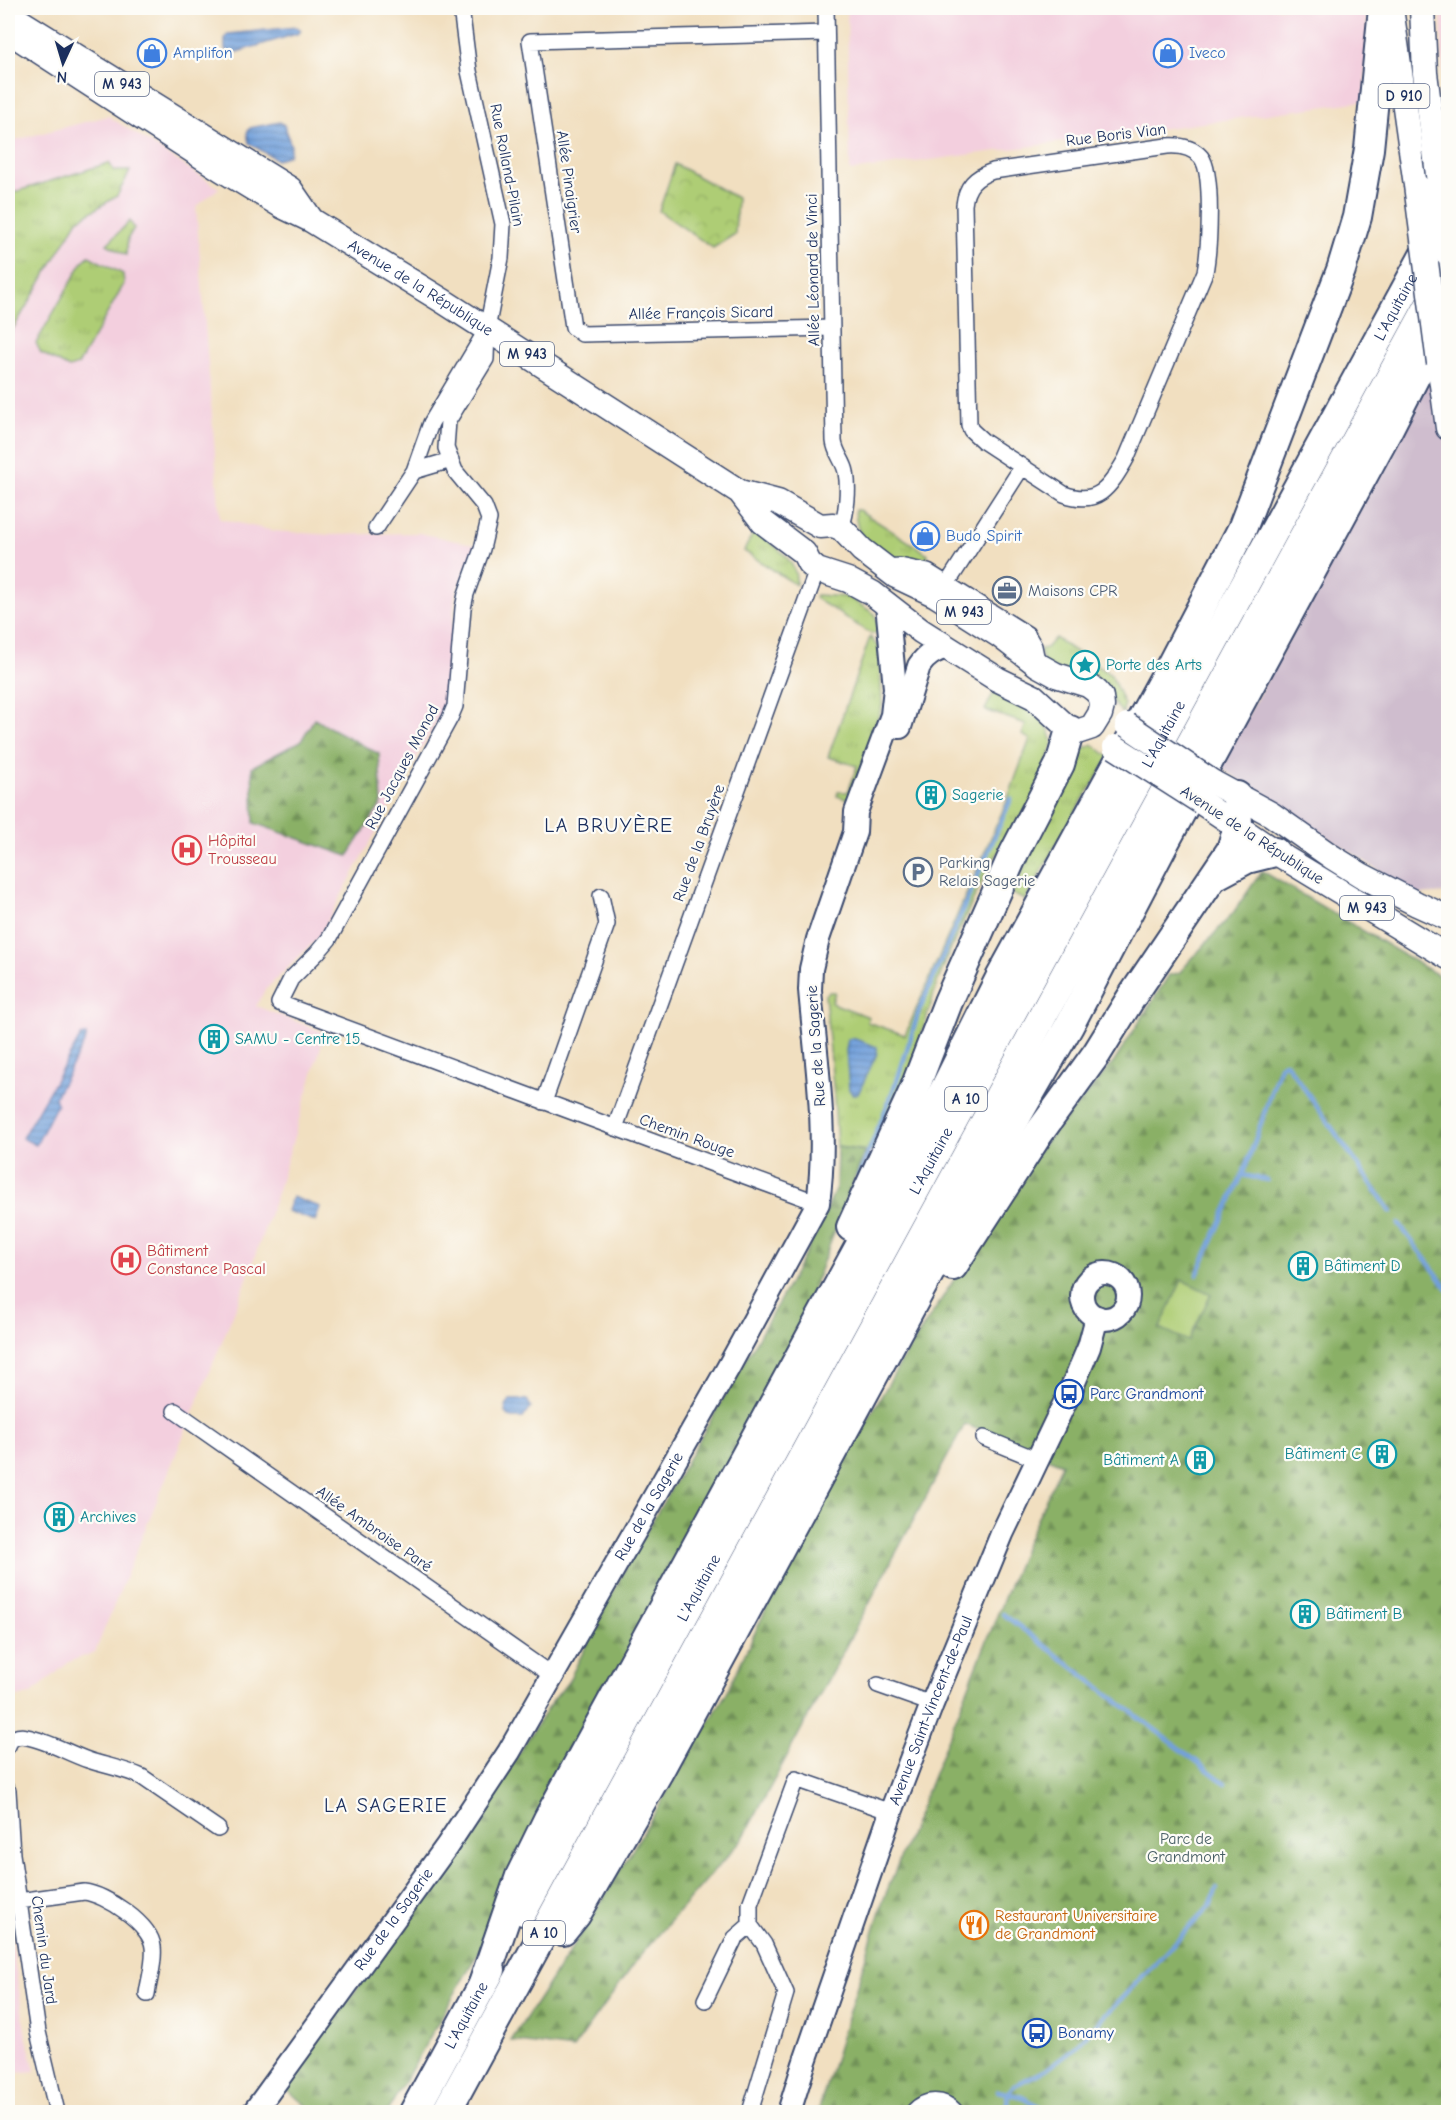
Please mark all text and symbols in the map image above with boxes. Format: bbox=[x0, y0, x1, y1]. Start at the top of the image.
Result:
north arrow bbox=[33, 33, 93, 93]
shop icon: Amplifon bbox=[136, 37, 168, 69]
shop icon: Iveco bbox=[1152, 37, 1184, 69]
place label: Amplifon bbox=[173, 44, 233, 62]
place label: Iveco bbox=[1189, 44, 1226, 62]
text: N bbox=[56, 68, 68, 86]
road number: M 943 bbox=[95, 72, 149, 96]
road number: D 910 bbox=[1378, 84, 1430, 108]
street label: Rue Rolland-Pilain bbox=[486, 102, 528, 228]
street label: Rue Boris Vian bbox=[1065, 120, 1167, 150]
street label: Allée Pinaigrier bbox=[553, 129, 585, 235]
street label: Allée Léonard de Vinci bbox=[803, 193, 823, 347]
street label: Avenue de la République bbox=[345, 236, 496, 340]
street label: L'Aquitaine bbox=[1370, 271, 1421, 344]
street label: Allée François Sicard bbox=[629, 303, 773, 323]
road number: M 943 bbox=[500, 342, 554, 366]
shop icon: Budo Spirit bbox=[909, 520, 941, 552]
place label: Budo Spirit bbox=[946, 527, 1022, 545]
office icon: Maisons CPR bbox=[991, 575, 1023, 607]
place label: Maisons CPR bbox=[1028, 582, 1118, 600]
road number: M 943 bbox=[937, 600, 991, 624]
place icon: Porte des Arts bbox=[1069, 649, 1101, 681]
place label: Porte des Arts bbox=[1106, 656, 1202, 674]
street label: L'Aquitaine bbox=[1138, 697, 1189, 771]
street label: Rue Jacques Monod bbox=[362, 702, 442, 832]
building icon: Sagerie bbox=[915, 779, 947, 811]
street label: Rue de la Bruyère bbox=[669, 782, 729, 904]
street label: Avenue de la République bbox=[1177, 782, 1327, 888]
place label: Sagerie bbox=[952, 786, 1004, 804]
district label: LA BRUYÈRE bbox=[544, 814, 674, 837]
place label: Hôpital Trousseau bbox=[208, 832, 277, 868]
hospital icon: Hôpital Trousseau bbox=[171, 834, 203, 866]
place label: Parking Relais Sagerie bbox=[939, 854, 1035, 890]
parking icon: Parking Relais Sagerie bbox=[902, 856, 934, 888]
road number: M 943 bbox=[1340, 896, 1394, 920]
street label: Rue de la Sagerie bbox=[803, 985, 829, 1107]
building icon: SAMU - Centre 15 bbox=[198, 1023, 230, 1055]
place label: SAMU - Centre 15 bbox=[235, 1030, 360, 1048]
road number: A 10 bbox=[945, 1087, 987, 1111]
street label: Chemin Rouge bbox=[637, 1110, 737, 1162]
street label: L'Aquitaine bbox=[906, 1124, 957, 1197]
place label: Bâtiment Constance Pascal bbox=[147, 1242, 266, 1278]
hospital icon: Bâtiment Constance Pascal bbox=[110, 1244, 142, 1276]
building icon: Bâtiment D bbox=[1287, 1250, 1319, 1282]
place label: Bâtiment D bbox=[1324, 1257, 1400, 1275]
bus stop icon: Parc Grandmont bbox=[1053, 1378, 1085, 1410]
place label: Parc Grandmont bbox=[1090, 1385, 1204, 1403]
building icon: Bâtiment C bbox=[1366, 1438, 1398, 1470]
building icon: Bâtiment A bbox=[1184, 1444, 1216, 1476]
place label: Bâtiment C bbox=[1285, 1445, 1361, 1463]
street label: Rue de la Sagerie bbox=[611, 1449, 687, 1564]
place label: Bâtiment A bbox=[1103, 1451, 1179, 1469]
street label: Allée Ambroise Paré bbox=[313, 1482, 435, 1576]
building icon: Archives bbox=[43, 1501, 75, 1533]
place label: Archives bbox=[80, 1508, 136, 1526]
street label: L'Aquitaine bbox=[673, 1551, 724, 1624]
building icon: Bâtiment B bbox=[1289, 1598, 1321, 1630]
place label: Bâtiment B bbox=[1326, 1605, 1402, 1623]
street label: Avenue Saint-Vincent-de-Paul bbox=[885, 1613, 976, 1808]
district label: LA SAGERIE bbox=[324, 1794, 448, 1817]
park label: Parc de Grandmont bbox=[1147, 1830, 1226, 1866]
street label: Rue de la Sagerie bbox=[351, 1865, 437, 1974]
street label: Chemin du Jard bbox=[27, 1895, 61, 2005]
place label: Restaurant Universitaire de Grandmont bbox=[995, 1907, 1157, 1943]
restaurant icon: Restaurant Universitaire de Grandmont bbox=[958, 1909, 990, 1941]
road number: A 10 bbox=[523, 1921, 565, 1945]
street label: L'Aquitaine bbox=[441, 1979, 492, 2052]
bus stop icon: Bonamy bbox=[1021, 2017, 1053, 2049]
place label: Bonamy bbox=[1058, 2024, 1115, 2042]

